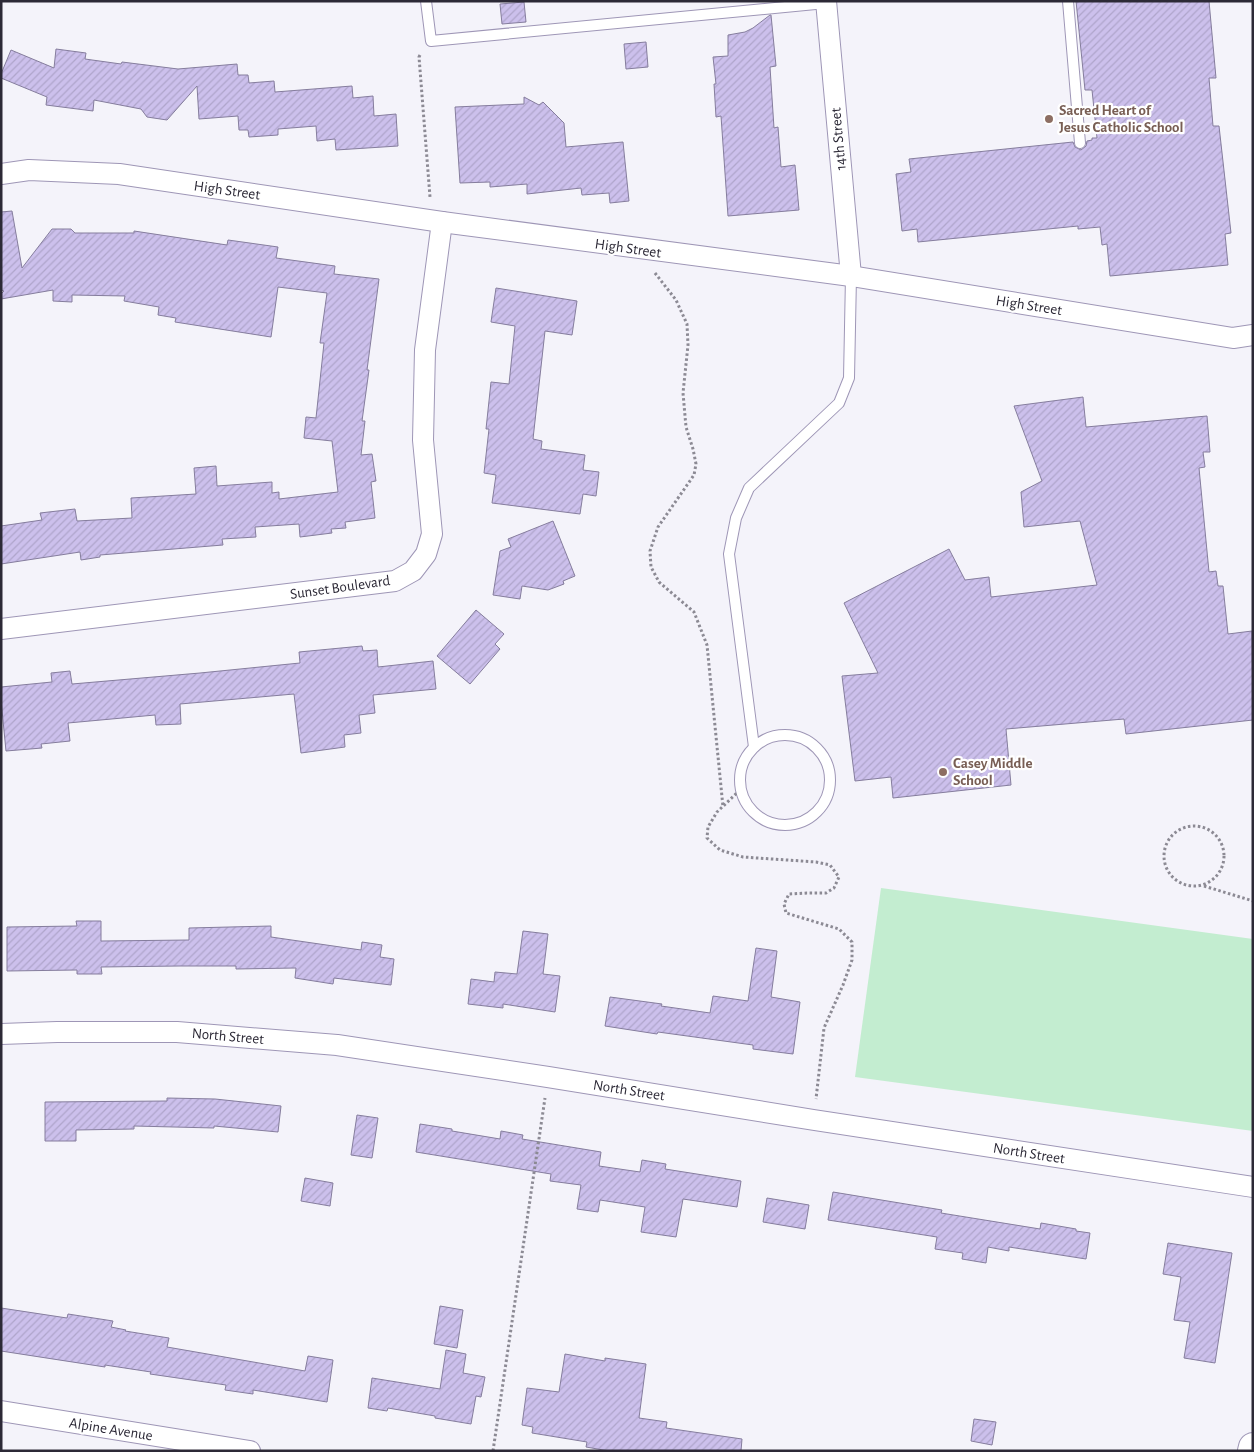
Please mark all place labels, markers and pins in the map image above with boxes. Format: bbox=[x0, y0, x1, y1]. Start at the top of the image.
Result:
place label: Sacred Heart of Jesus Catholic School bbox=[1059, 103, 1183, 135]
marker: Sacred Heart of Jesus Catholic School bbox=[1043, 113, 1055, 125]
place label: Casey Middle School bbox=[953, 756, 1032, 788]
marker: Casey Middle School bbox=[937, 766, 949, 778]

